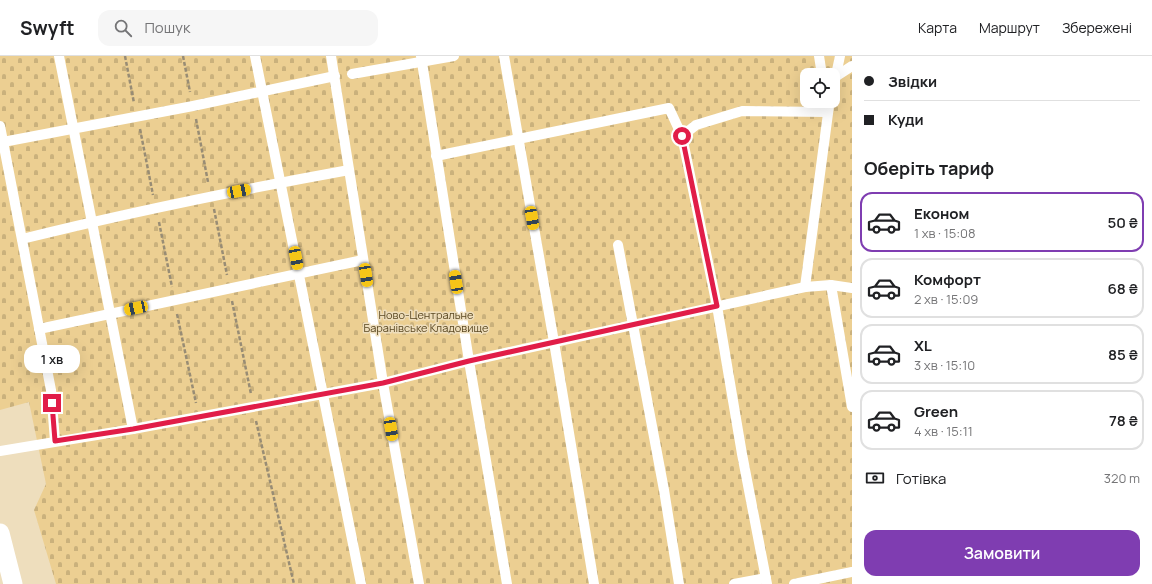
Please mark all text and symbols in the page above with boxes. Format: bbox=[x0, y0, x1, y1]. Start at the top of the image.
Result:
search box bbox=[98, 10, 378, 46]
text: Swyft bbox=[20, 15, 74, 41]
icon: search bbox=[112, 17, 134, 39]
text: Пошук bbox=[144, 17, 190, 38]
text: Карта bbox=[918, 18, 957, 37]
text: Маршрут bbox=[979, 18, 1040, 37]
text: Збережені bbox=[1062, 18, 1132, 37]
map controls bbox=[800, 68, 840, 108]
button: locate bbox=[800, 68, 840, 108]
text: Звідки bbox=[888, 71, 937, 92]
text: Куди bbox=[888, 109, 924, 130]
route start bbox=[673, 127, 691, 145]
text: Оберіть тариф bbox=[864, 156, 994, 180]
car bbox=[226, 183, 252, 199]
text: Економ bbox=[914, 203, 969, 224]
icon: car bbox=[866, 204, 902, 240]
car bbox=[524, 205, 540, 231]
text: 50 ₴ bbox=[1107, 212, 1138, 233]
text: 1 хв · 15:08 bbox=[914, 224, 976, 242]
car bbox=[288, 245, 304, 271]
car bbox=[358, 262, 374, 288]
car bbox=[448, 269, 464, 295]
text: Комфорт bbox=[914, 269, 981, 290]
icon: car bbox=[866, 270, 902, 306]
text: 68 ₴ bbox=[1107, 278, 1138, 299]
text: 2 хв · 15:09 bbox=[914, 290, 978, 308]
car bbox=[123, 300, 149, 316]
park label: Ново-Центральне Баранівське Кладовище bbox=[364, 307, 489, 335]
text: XL bbox=[914, 335, 932, 356]
icon: car bbox=[866, 336, 902, 372]
text: 85 ₴ bbox=[1108, 344, 1138, 365]
callout: 1 хв bbox=[24, 345, 80, 373]
text: 1 хв bbox=[41, 350, 63, 368]
text: 3 хв · 15:10 bbox=[914, 356, 975, 374]
route end bbox=[43, 394, 61, 412]
text: Green bbox=[914, 401, 958, 422]
icon: car bbox=[866, 402, 902, 438]
text: 78 ₴ bbox=[1109, 410, 1138, 431]
car bbox=[383, 416, 399, 442]
text: 4 хв · 15:11 bbox=[914, 422, 973, 440]
icon: cash bbox=[864, 467, 886, 489]
text: Готівка bbox=[896, 468, 946, 489]
text: 320 m bbox=[1104, 469, 1140, 487]
button: Замовити bbox=[864, 530, 1140, 576]

